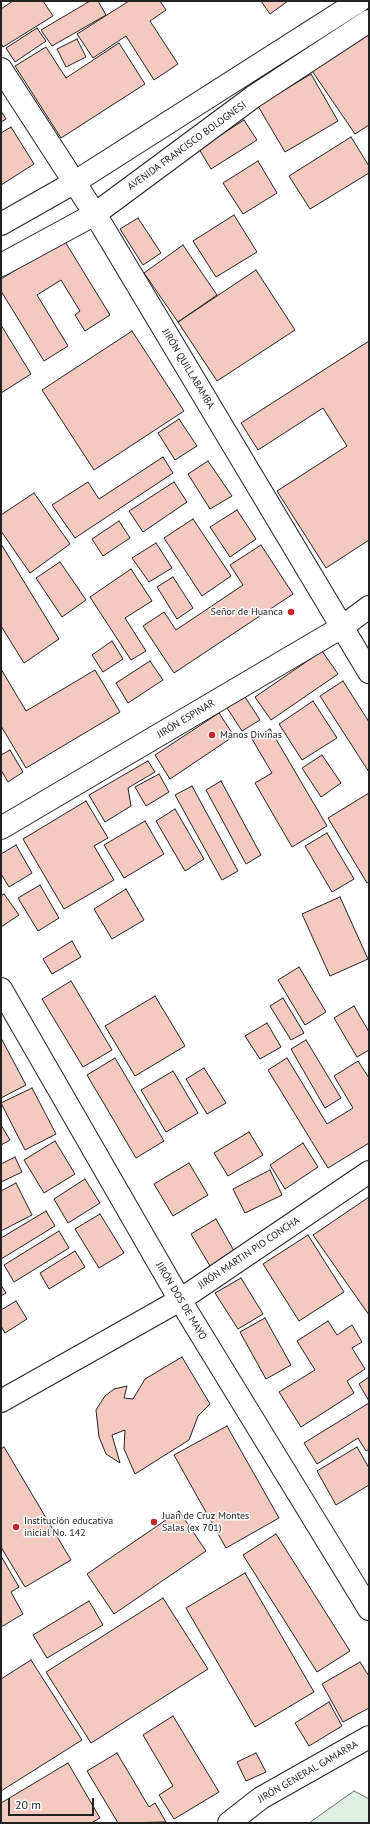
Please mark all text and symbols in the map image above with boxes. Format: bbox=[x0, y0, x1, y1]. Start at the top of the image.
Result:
street label: AVENIDA FRANCISCO BOLOGNESI bbox=[125, 99, 249, 193]
street label: JIRÓN QUILLABAMBA bbox=[159, 327, 217, 411]
place label: Señor de Huanca bbox=[211, 606, 283, 618]
marker: Señor de Huanca bbox=[286, 607, 296, 617]
street label: JIRÓN ESPINAR bbox=[155, 697, 217, 741]
place label: Manos Divinas bbox=[220, 729, 282, 741]
marker: Manos Divinas bbox=[207, 730, 217, 740]
street label: JIRÓN MARTIN PIO CONCHA bbox=[196, 1215, 302, 1291]
street label: JIRÓN DOS DE MAYO bbox=[153, 1260, 209, 1342]
place label: Juan de Cruz Montes Salas (ex 701) bbox=[162, 1510, 249, 1534]
place label: Institución educativa inicial No. 142 bbox=[24, 1515, 113, 1538]
marker: Juan de Cruz Montes Salas (ex 701) bbox=[149, 1517, 159, 1527]
marker: Institución educativa inicial No. 142 bbox=[11, 1522, 21, 1532]
street label: JIRÓN GENERAL GAMARRA bbox=[256, 1738, 360, 1806]
scale bar bbox=[10, 1790, 96, 1816]
text: 20 m bbox=[15, 1797, 41, 1812]

